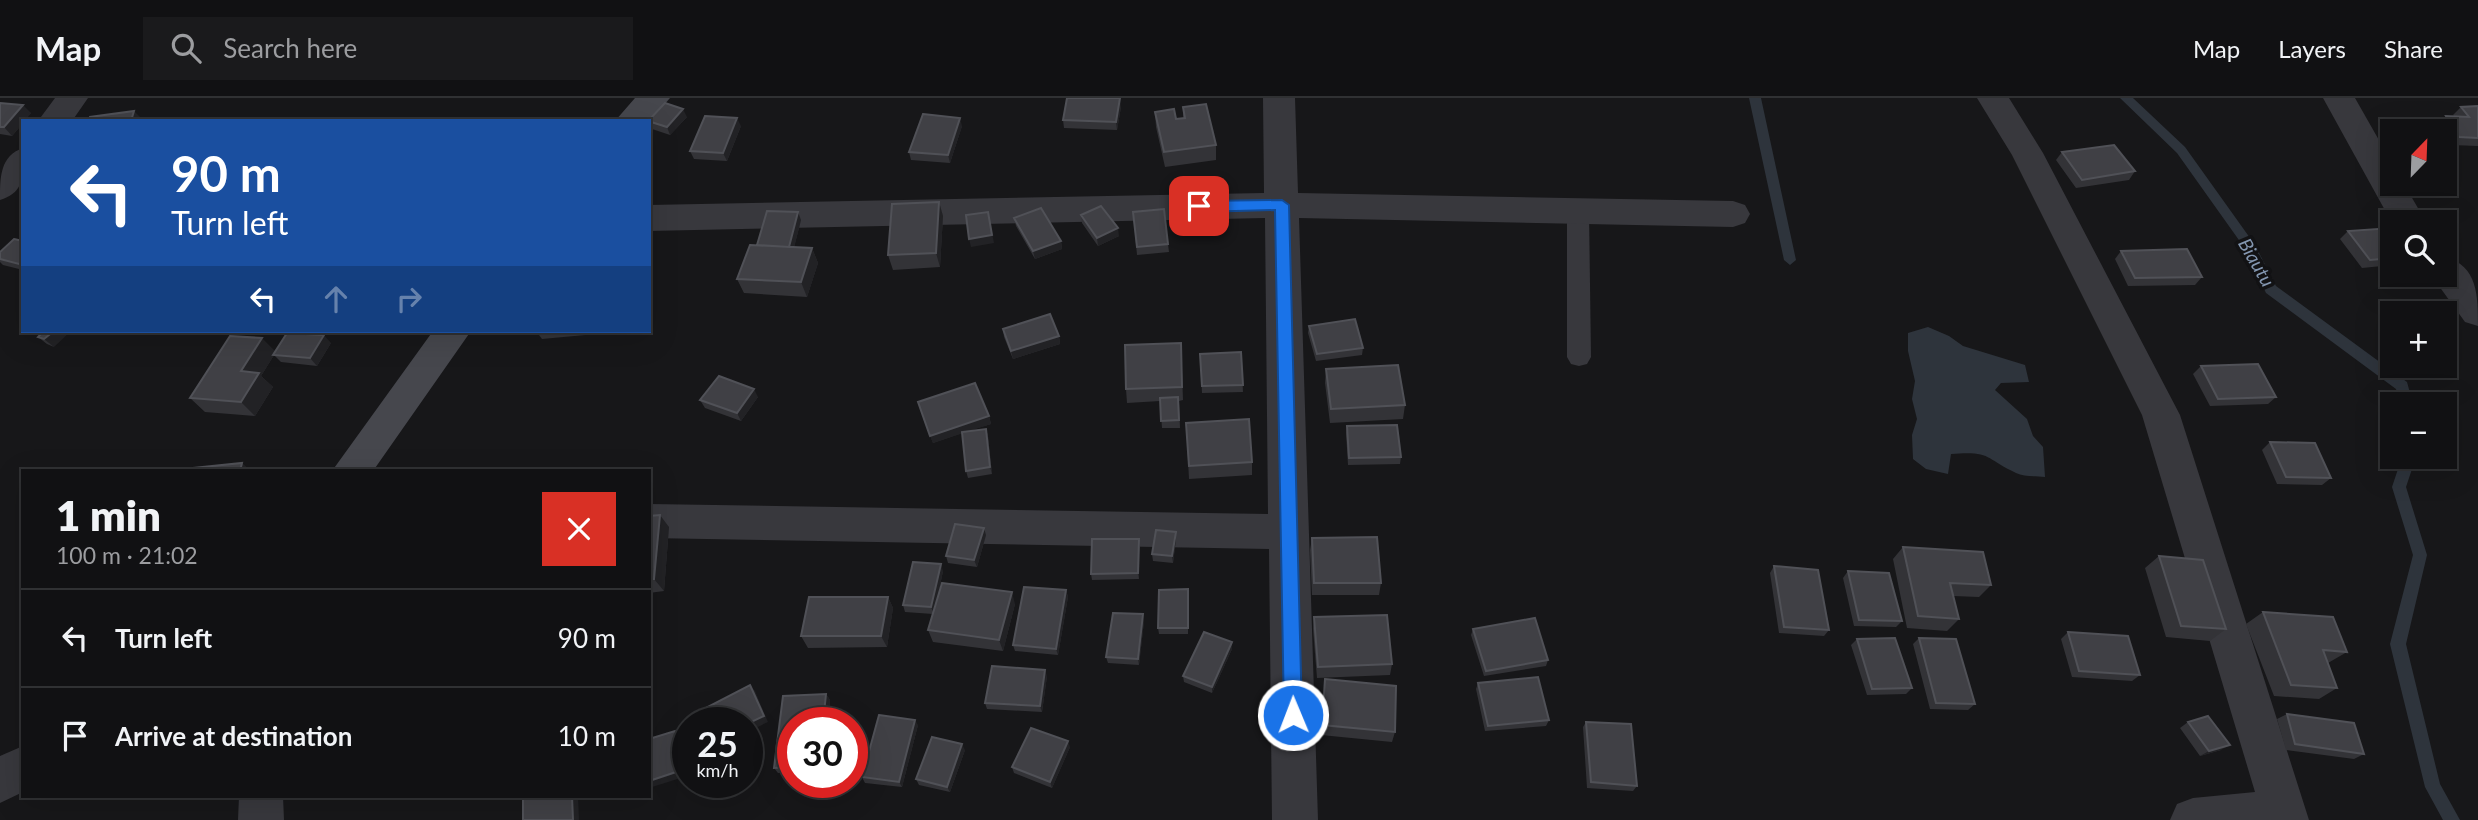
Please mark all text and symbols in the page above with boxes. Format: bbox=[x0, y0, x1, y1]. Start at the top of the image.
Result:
search box bbox=[143, 17, 633, 80]
text: Map bbox=[35, 28, 101, 68]
icon: search bbox=[167, 29, 205, 67]
text: Search here bbox=[223, 32, 357, 64]
text: Map bbox=[2193, 34, 2240, 63]
text: Layers bbox=[2278, 34, 2346, 63]
text: Share bbox=[2384, 34, 2443, 63]
north arrow bbox=[2380, 119, 2457, 196]
map controls bbox=[2380, 119, 2457, 469]
text: 90 m bbox=[171, 144, 281, 202]
icon: left bbox=[56, 147, 147, 238]
pin bbox=[1169, 176, 1229, 236]
icon: arrive bbox=[1180, 187, 1218, 225]
text: Turn left bbox=[171, 203, 288, 242]
button: search bbox=[2380, 210, 2457, 287]
water label: Biautu bbox=[2234, 234, 2280, 290]
icon: left bbox=[244, 280, 282, 318]
icon: ahead bbox=[317, 280, 355, 318]
icon: right bbox=[390, 280, 428, 318]
button: + bbox=[2380, 301, 2457, 378]
button: − bbox=[2380, 392, 2457, 469]
text: 1 min bbox=[56, 490, 161, 540]
button: close bbox=[542, 492, 616, 566]
text: 100 m · 21:02 bbox=[56, 541, 198, 569]
icon: left bbox=[56, 619, 94, 657]
text: Turn left bbox=[115, 622, 212, 654]
text: 90 m bbox=[558, 622, 616, 654]
position arrow bbox=[1256, 678, 1330, 752]
speed limit sign: 30 bbox=[777, 707, 868, 798]
icon: arrive bbox=[56, 717, 94, 755]
text: Arrive at destination bbox=[115, 720, 352, 752]
text: 10 m bbox=[558, 720, 616, 752]
text: 25 bbox=[697, 722, 738, 764]
text: km/h bbox=[696, 759, 739, 781]

